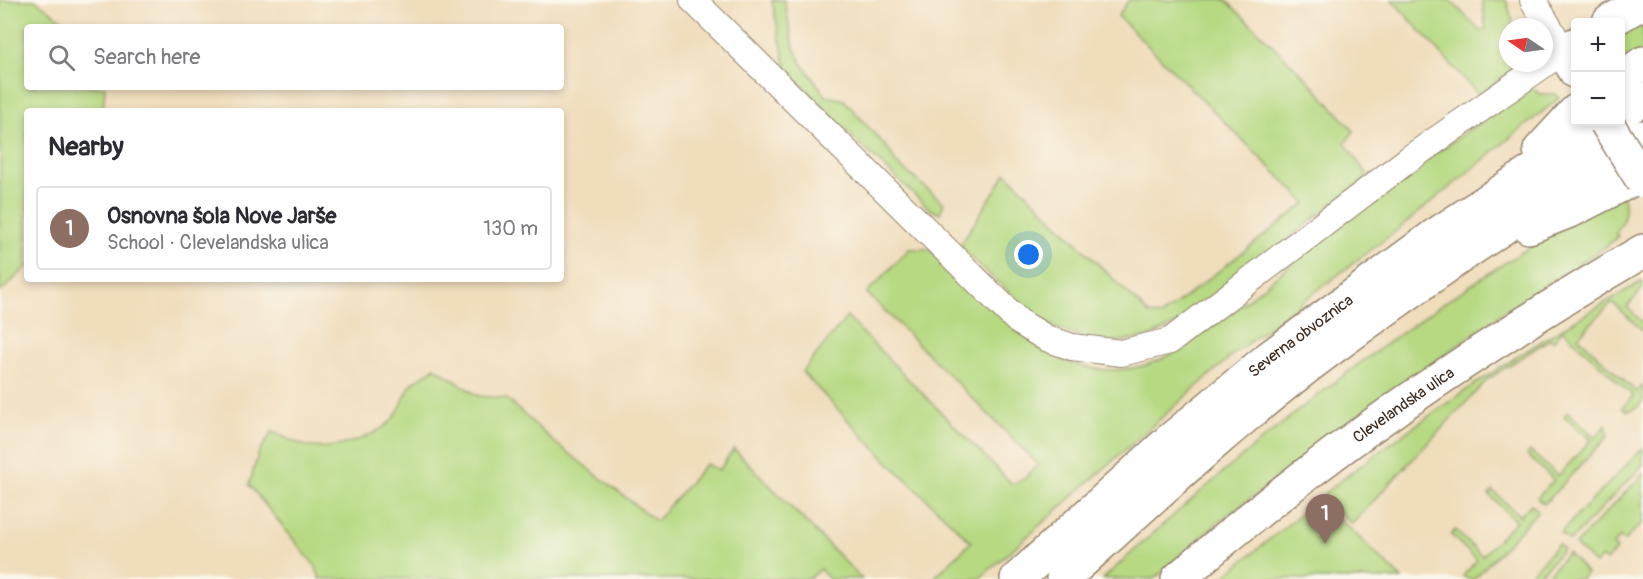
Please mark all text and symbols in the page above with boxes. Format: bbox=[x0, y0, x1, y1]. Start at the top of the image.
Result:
north arrow bbox=[1499, 18, 1553, 72]
map controls bbox=[1571, 18, 1625, 126]
button: + bbox=[1571, 18, 1625, 72]
search box bbox=[24, 24, 564, 90]
icon: search bbox=[45, 41, 78, 74]
text: Search here bbox=[93, 43, 200, 71]
button: − bbox=[1571, 72, 1625, 126]
text: Nearby bbox=[48, 131, 124, 163]
text: Osnovna šola Nove Jarše bbox=[107, 202, 336, 230]
text: 1 bbox=[66, 216, 73, 241]
text: 130 m bbox=[483, 216, 538, 241]
text: School · Clevelandska ulica bbox=[107, 230, 329, 255]
your location bbox=[1014, 240, 1043, 269]
street label: Severna obvoznica bbox=[1244, 290, 1357, 382]
street label: Clevelandska ulica bbox=[1349, 363, 1458, 448]
pin: 1 bbox=[1306, 494, 1344, 544]

